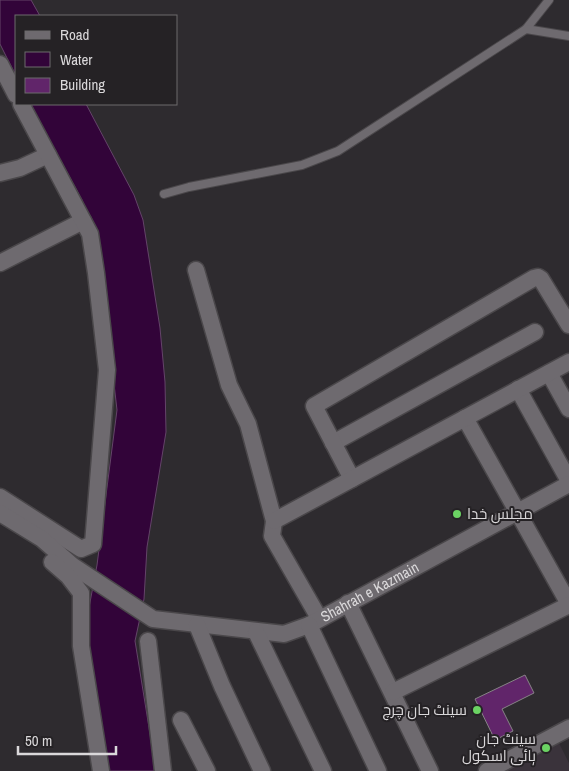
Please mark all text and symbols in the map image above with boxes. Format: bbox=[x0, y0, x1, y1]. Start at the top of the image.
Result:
legend bbox=[15, 15, 178, 105]
text: Road bbox=[60, 24, 89, 45]
text: Water bbox=[60, 49, 92, 70]
text: Building bbox=[60, 74, 105, 95]
place label: مجلس خدا bbox=[467, 503, 533, 524]
marker: مجلس خدا bbox=[451, 508, 463, 520]
street label: Shahrah e Kazmain bbox=[317, 556, 422, 627]
place label: سینٹ جان چرچ bbox=[382, 699, 467, 721]
marker: سینٹ جان چرچ bbox=[471, 704, 483, 716]
scale bar bbox=[18, 724, 115, 756]
place label: سینٹ جان ہائی اسکول bbox=[462, 728, 536, 766]
text: 50 m bbox=[25, 730, 52, 751]
marker: سینٹ جان ہائی اسکول bbox=[540, 742, 552, 754]

